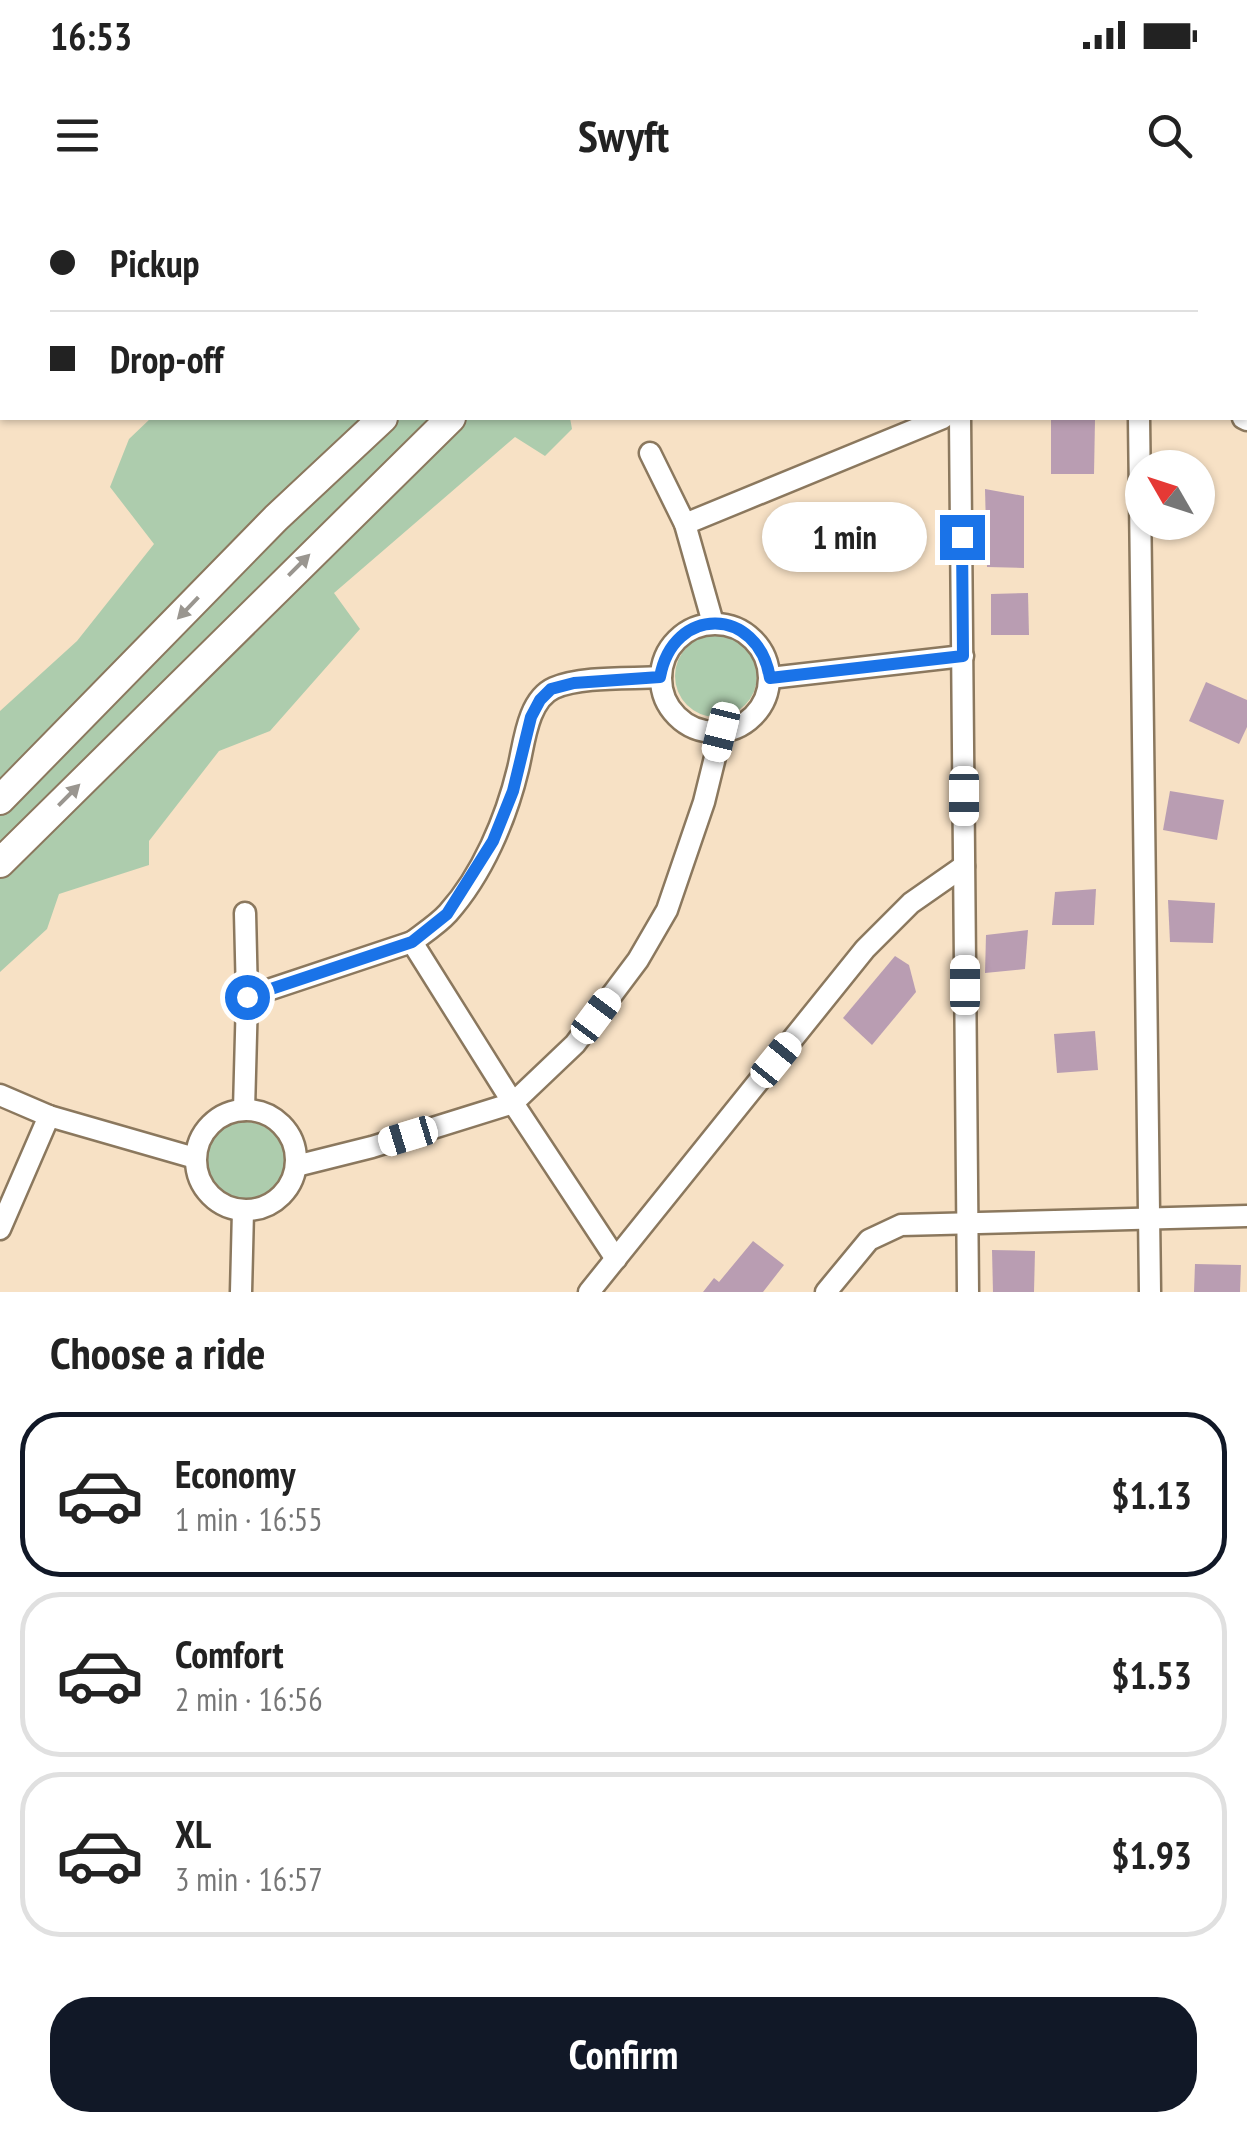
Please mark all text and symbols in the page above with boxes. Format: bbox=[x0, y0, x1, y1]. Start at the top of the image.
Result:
text: 16:53 bbox=[50, 11, 132, 60]
text: Swyft bbox=[578, 106, 669, 164]
icon: menu bbox=[50, 108, 105, 163]
icon: search bbox=[1142, 108, 1197, 163]
text: Pickup bbox=[110, 238, 200, 287]
text: Drop-off bbox=[110, 334, 224, 383]
north arrow bbox=[1125, 450, 1215, 540]
map controls bbox=[1125, 450, 1215, 540]
callout: 1 min bbox=[762, 502, 927, 572]
route end bbox=[940, 515, 985, 560]
text: 1 min bbox=[812, 516, 877, 558]
one-way arrow bbox=[287, 553, 311, 577]
one-way arrow bbox=[177, 595, 201, 619]
car bbox=[699, 699, 743, 765]
car bbox=[949, 766, 979, 826]
one-way arrow bbox=[57, 783, 80, 807]
car bbox=[950, 955, 980, 1015]
route start bbox=[225, 975, 270, 1020]
car bbox=[566, 983, 626, 1049]
car bbox=[745, 1027, 807, 1093]
car bbox=[375, 1113, 441, 1159]
text: Choose a ride bbox=[50, 1323, 265, 1381]
text: Economy bbox=[175, 1449, 295, 1498]
icon: car bbox=[55, 1450, 145, 1540]
text: $1.13 bbox=[1111, 1470, 1192, 1519]
text: 1 min · 16:55 bbox=[175, 1498, 323, 1540]
text: Comfort bbox=[175, 1629, 284, 1678]
icon: car bbox=[55, 1630, 145, 1720]
text: $1.53 bbox=[1111, 1650, 1192, 1699]
text: 2 min · 16:56 bbox=[175, 1678, 323, 1720]
text: XL bbox=[175, 1809, 211, 1858]
icon: car bbox=[55, 1810, 145, 1900]
text: $1.93 bbox=[1111, 1830, 1192, 1879]
text: 3 min · 16:57 bbox=[175, 1858, 323, 1900]
button: Confirm bbox=[50, 1997, 1197, 2112]

